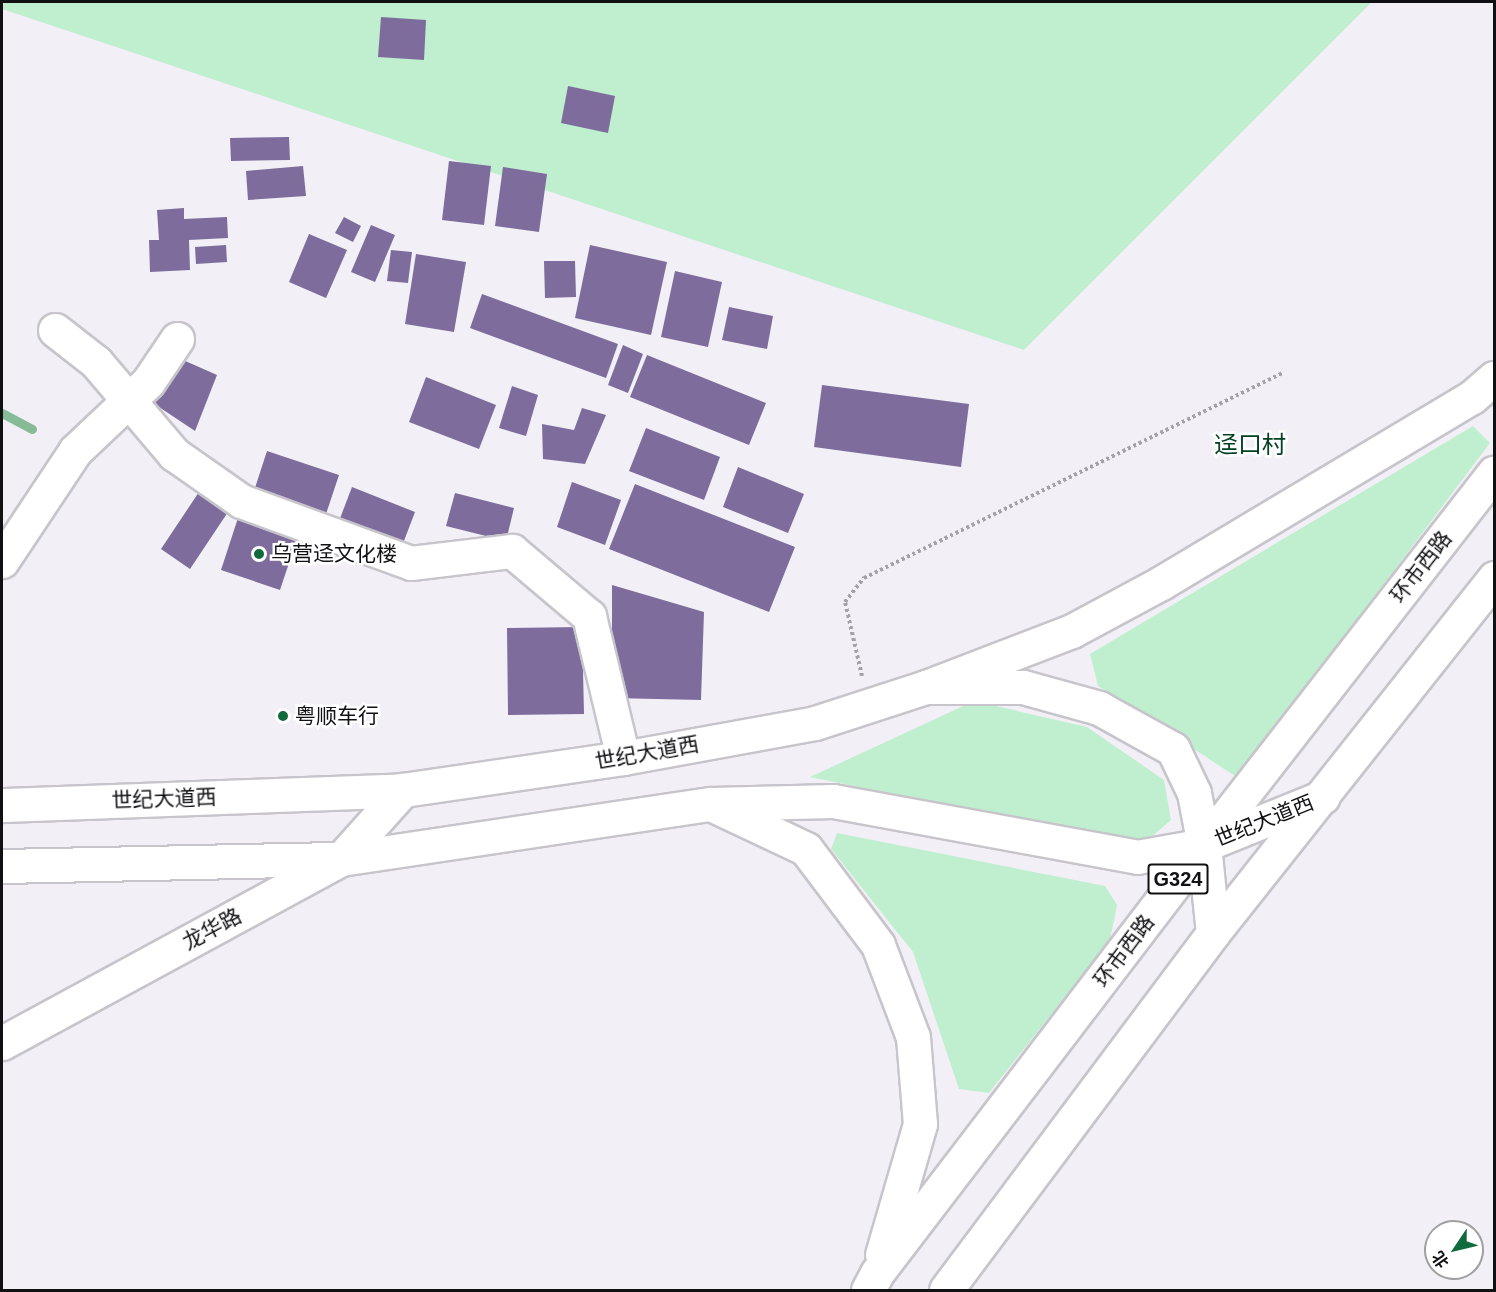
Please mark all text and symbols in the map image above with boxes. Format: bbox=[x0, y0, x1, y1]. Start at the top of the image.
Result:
district label: 迳口村 bbox=[1214, 431, 1286, 459]
street label: 环市西路 bbox=[1385, 526, 1457, 608]
place label: 乌营迳文化楼 bbox=[271, 541, 397, 567]
marker: 乌营迳文化楼 bbox=[252, 547, 266, 561]
place label: 粤顺车行 bbox=[295, 703, 379, 729]
marker: 粤顺车行 bbox=[276, 709, 290, 723]
street label: 世纪大道西 bbox=[593, 731, 701, 775]
street label: 世纪大道西 bbox=[111, 785, 217, 813]
street label: 世纪大道西 bbox=[1211, 790, 1317, 852]
road number: G324 bbox=[1146, 862, 1210, 896]
street label: 龙华路 bbox=[178, 903, 246, 955]
street label: 环市西路 bbox=[1089, 910, 1159, 992]
north arrow bbox=[1424, 1220, 1484, 1280]
text: 北 bbox=[1429, 1248, 1452, 1271]

